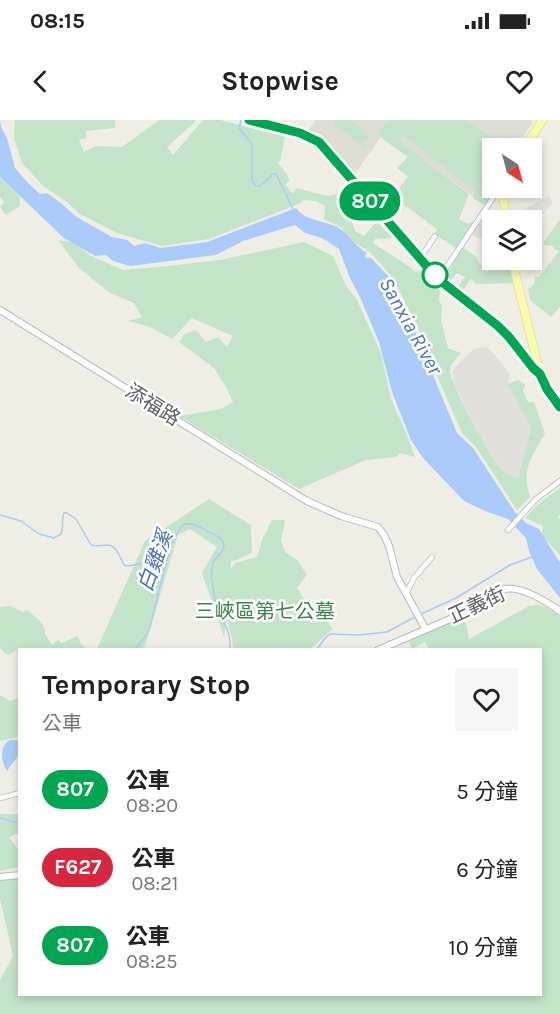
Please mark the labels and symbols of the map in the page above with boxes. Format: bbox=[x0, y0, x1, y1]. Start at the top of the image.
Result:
north arrow bbox=[482, 138, 542, 198]
line badge: 807 bbox=[336, 182, 404, 220]
unlabelled marker bbox=[422, 262, 448, 288]
water label: Sanxia River bbox=[374, 273, 448, 380]
street label: 添福路 bbox=[121, 379, 185, 431]
water label: 白雞溪 bbox=[133, 524, 178, 595]
street label: 正義街 bbox=[445, 582, 509, 628]
park label: 三峽區第七公墓 bbox=[195, 600, 335, 623]

